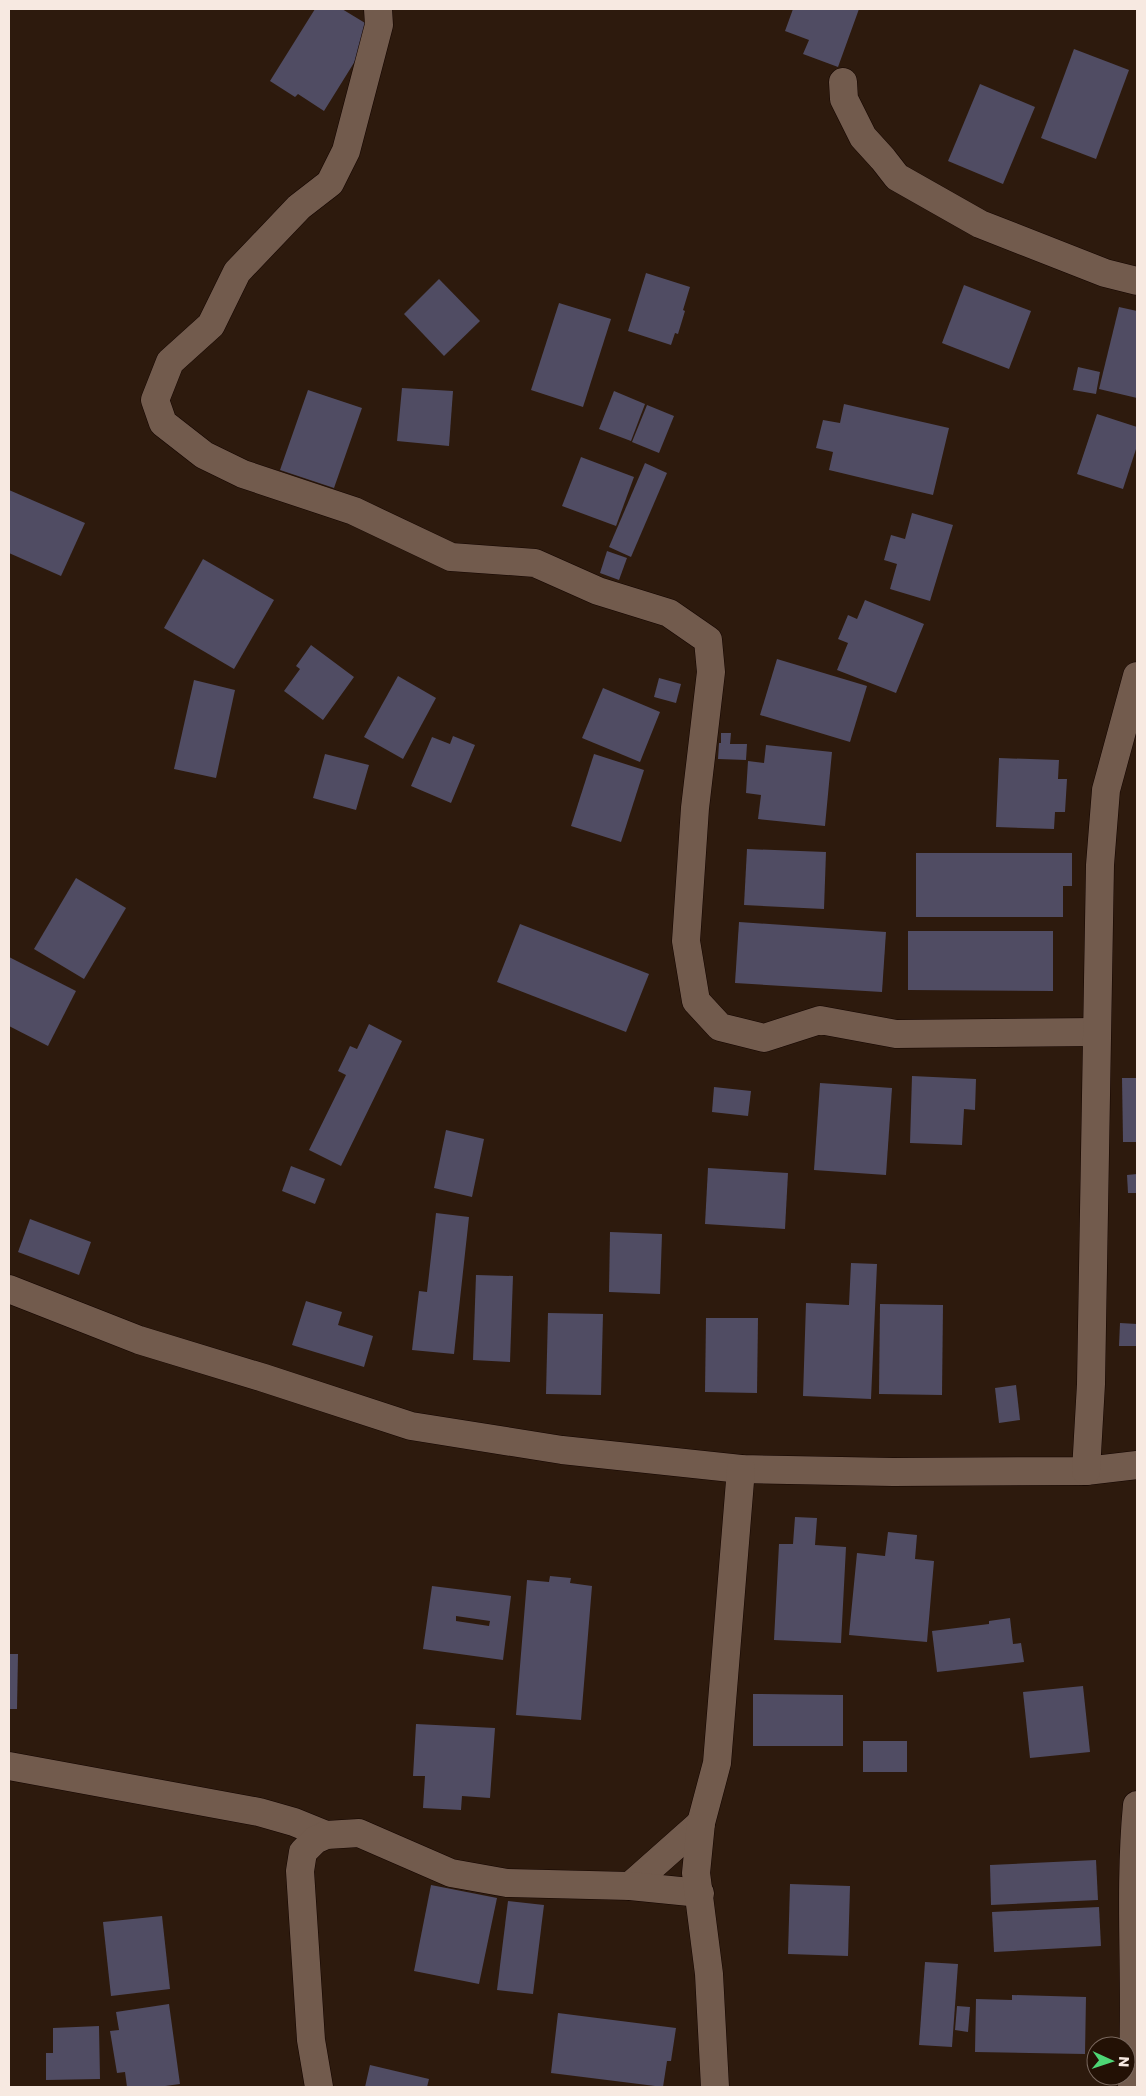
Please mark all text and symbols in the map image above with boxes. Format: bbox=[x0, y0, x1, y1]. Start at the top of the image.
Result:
north arrow bbox=[1086, 2036, 1136, 2086]
text: N bbox=[1114, 2056, 1134, 2067]

